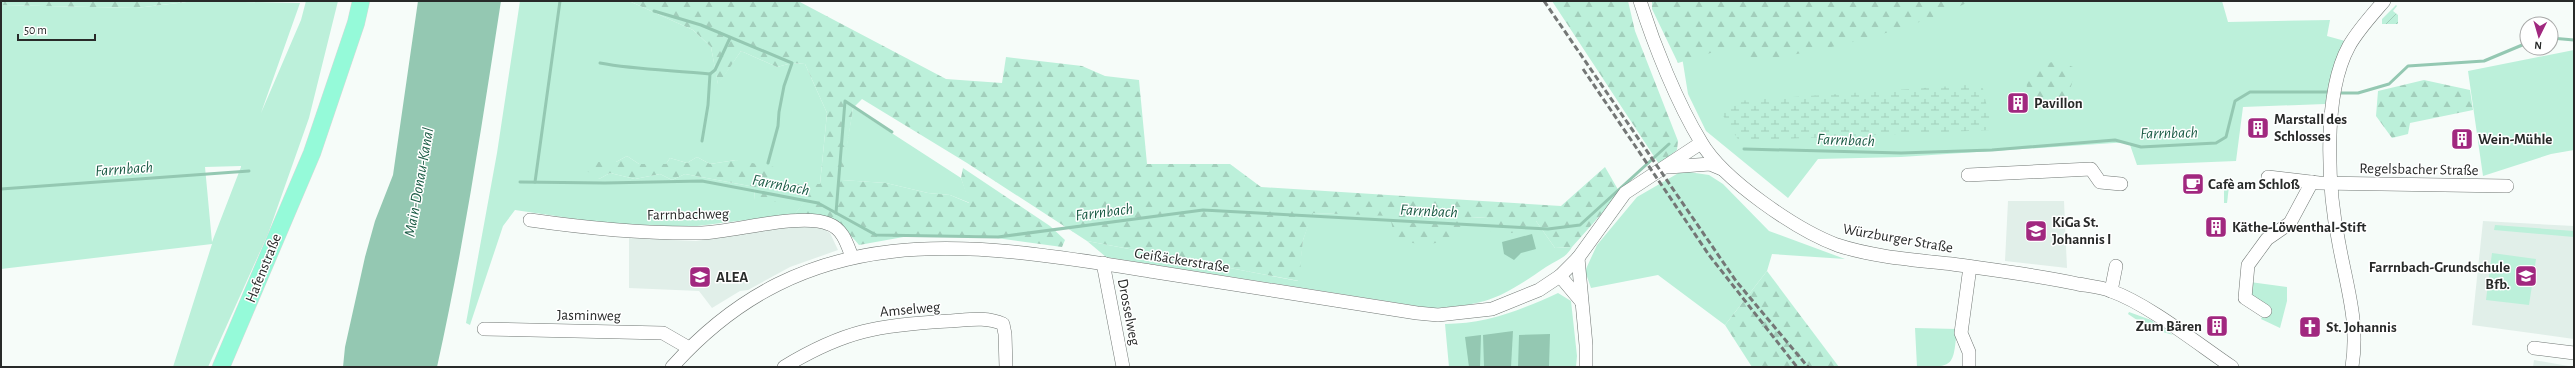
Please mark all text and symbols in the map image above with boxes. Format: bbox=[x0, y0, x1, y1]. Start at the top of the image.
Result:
scale bar bbox=[18, 16, 95, 42]
north arrow bbox=[2519, 16, 2559, 56]
text: 50 m bbox=[24, 24, 47, 36]
text: N bbox=[2534, 40, 2542, 51]
building icon: Pavillon bbox=[2005, 90, 2031, 116]
place label: Pavillon bbox=[2034, 96, 2083, 111]
place label: Marstall des Schlosses bbox=[2274, 112, 2347, 144]
building icon: Marstall des Schlosses bbox=[2245, 115, 2271, 141]
water label: Farrnbach bbox=[2140, 124, 2198, 142]
water label: Main-Donau-Kanal bbox=[402, 126, 436, 238]
building icon: Wein-Mühle bbox=[2449, 126, 2475, 152]
water label: Farrnbach bbox=[1817, 131, 1875, 149]
place label: Wein-Mühle bbox=[2478, 132, 2552, 147]
water label: Farrnbach bbox=[95, 159, 154, 179]
street label: Regelsbacher Straße bbox=[2359, 161, 2479, 178]
cafe icon: Cafè am Schloß bbox=[2180, 171, 2206, 197]
water label: Farrnbach bbox=[751, 172, 811, 198]
place label: Cafè am Schloß bbox=[2208, 177, 2300, 192]
water label: Farrnbach bbox=[1074, 201, 1134, 223]
water label: Farrnbach bbox=[1400, 201, 1458, 221]
street label: Farrnbachweg bbox=[647, 206, 730, 223]
building icon: Käthe-Löwenthal-Stift bbox=[2203, 214, 2229, 240]
place label: KiGa St. Johannis I bbox=[2052, 215, 2111, 247]
school or university icon: KiGa St. Johannis I bbox=[2023, 218, 2049, 244]
place label: Käthe-Löwenthal-Stift bbox=[2232, 220, 2366, 235]
street label: Würzburger Straße bbox=[1842, 221, 1954, 256]
street label: Hafenstraße bbox=[243, 232, 284, 305]
street label: Geißäckerstraße bbox=[1133, 246, 1231, 275]
place label: Farrnbach-Grundschule Bfb. bbox=[2369, 260, 2510, 292]
school or university icon: Farrnbach-Grundschule Bfb. bbox=[2513, 263, 2539, 289]
school or university icon: ALEA bbox=[687, 264, 713, 290]
place label: ALEA bbox=[716, 270, 748, 285]
street label: Drosselweg bbox=[1115, 278, 1142, 347]
street label: Amselweg bbox=[879, 299, 942, 320]
street label: Jasminweg bbox=[557, 307, 622, 324]
building icon: Zum Bären bbox=[2204, 313, 2230, 339]
church icon: St. Johannis bbox=[2297, 314, 2323, 340]
place label: Zum Bären bbox=[2136, 319, 2202, 334]
place label: St. Johannis bbox=[2326, 320, 2397, 335]

